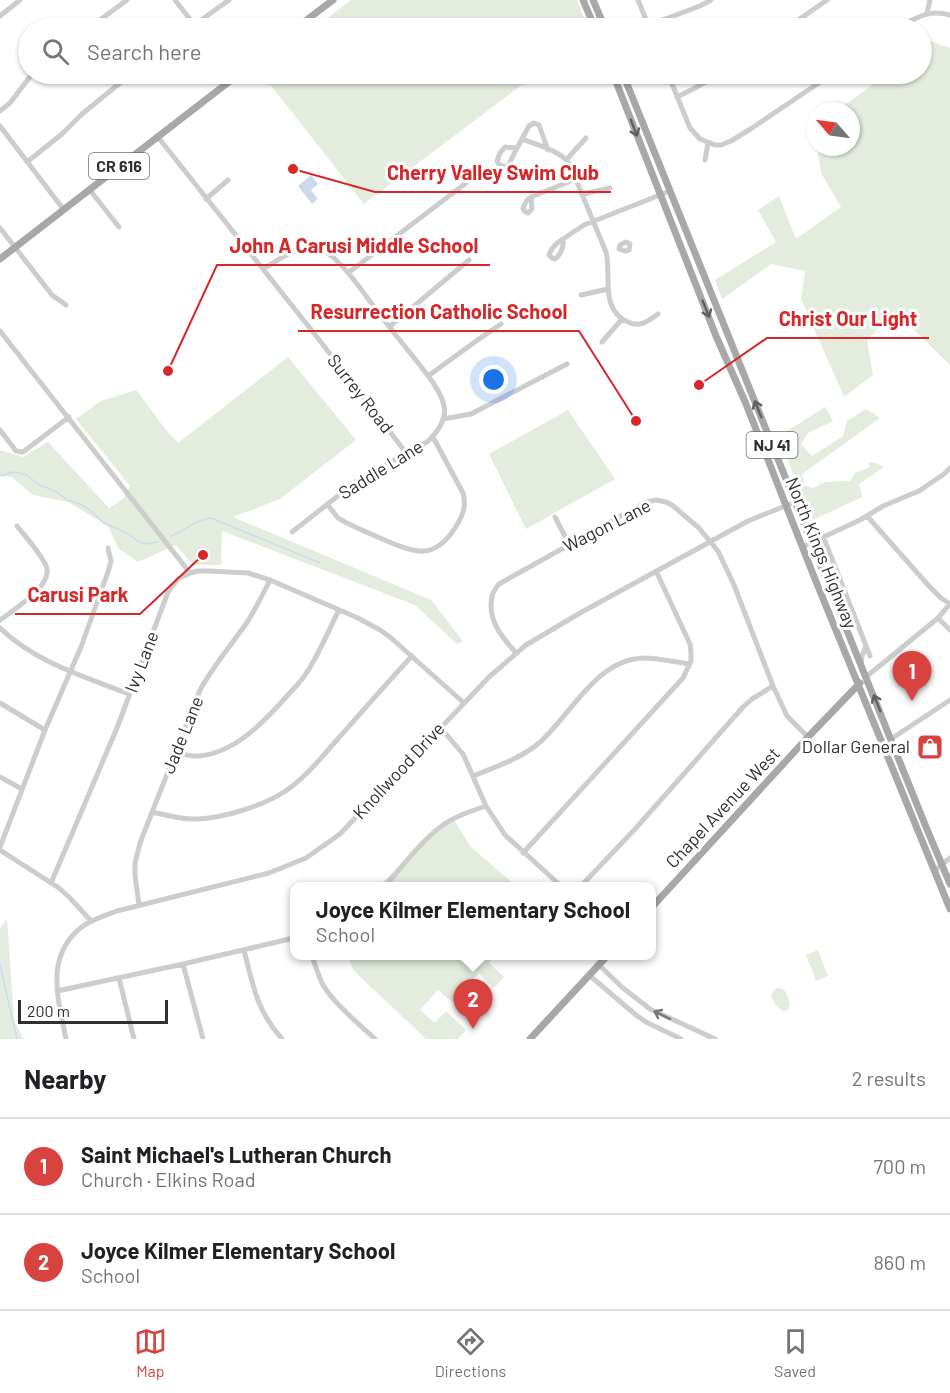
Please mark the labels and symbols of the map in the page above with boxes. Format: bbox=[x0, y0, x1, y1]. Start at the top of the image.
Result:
north arrow bbox=[806, 102, 860, 156]
one-way arrow bbox=[629, 118, 640, 137]
road number: CR 616 bbox=[89, 153, 149, 179]
callout: Cherry Valley Swim Club bbox=[375, 154, 611, 192]
text: Cherry Valley Swim Club bbox=[387, 160, 599, 184]
callout: John A Carusi Middle School bbox=[217, 227, 490, 265]
text: John A Carusi Middle School bbox=[230, 233, 478, 257]
callout: Resurrection Catholic School bbox=[298, 293, 579, 331]
text: Resurrection Catholic School bbox=[311, 299, 567, 323]
one-way arrow bbox=[701, 300, 712, 318]
callout: Christ Our Light bbox=[767, 300, 929, 338]
text: Christ Our Light bbox=[779, 306, 917, 330]
street label: Surrey Road bbox=[323, 349, 398, 437]
your location bbox=[479, 365, 508, 394]
one-way arrow bbox=[752, 400, 763, 419]
road number: NJ 41 bbox=[746, 432, 798, 458]
street label: Saddle Lane bbox=[334, 435, 427, 504]
street label: North Kings Highway bbox=[781, 474, 862, 632]
street label: Wagon Lane bbox=[559, 494, 654, 557]
callout: Carusi Park bbox=[15, 576, 140, 614]
text: Carusi Park bbox=[27, 582, 129, 606]
street label: Ivy Lane bbox=[119, 628, 163, 695]
pin: 1 bbox=[892, 652, 932, 701]
street label: Jade Lane bbox=[157, 693, 207, 776]
one-way arrow bbox=[871, 694, 882, 712]
street label: Knollwood Drive bbox=[348, 717, 449, 823]
shop icon: Dollar General bbox=[915, 732, 945, 762]
place label: Dollar General bbox=[802, 735, 910, 757]
street label: Chapel Avenue West bbox=[661, 742, 784, 872]
pin: 2 bbox=[454, 980, 492, 1029]
scale bar bbox=[18, 997, 168, 1024]
one-way arrow bbox=[653, 1008, 671, 1020]

